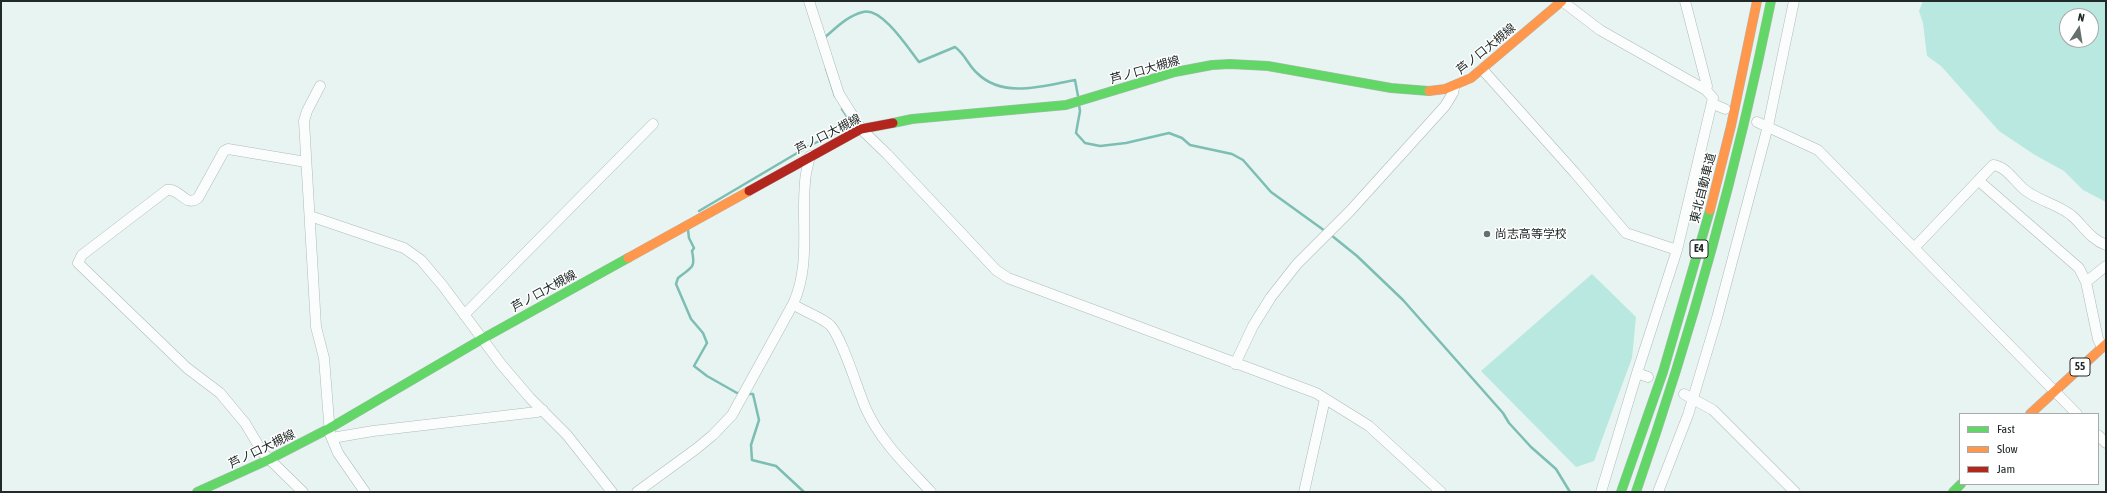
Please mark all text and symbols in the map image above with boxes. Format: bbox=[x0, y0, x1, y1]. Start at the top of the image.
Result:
north arrow bbox=[2059, 8, 2099, 48]
text: N bbox=[2077, 11, 2086, 24]
street label: 芦ノ口大槻線 bbox=[1453, 21, 1519, 77]
street label: 芦ノ口大槻線 bbox=[1108, 53, 1182, 87]
street label: 芦ノ口大槻線 bbox=[793, 111, 863, 157]
street label: 東北自動車道 bbox=[1687, 151, 1719, 225]
place label: 尚志高等学校 bbox=[1495, 227, 1567, 241]
marker: 尚志高等学校 bbox=[1482, 229, 1492, 239]
road number: E4 bbox=[1690, 240, 1708, 258]
street label: 芦ノ口大槻線 bbox=[509, 267, 579, 315]
road number: 55 bbox=[2070, 358, 2090, 376]
legend bbox=[1959, 413, 2099, 485]
text: Fast bbox=[1997, 422, 2015, 436]
street label: 芦ノ口大槻線 bbox=[226, 427, 298, 471]
text: Slow bbox=[1997, 442, 2018, 456]
text: Jam bbox=[1997, 462, 2015, 476]

